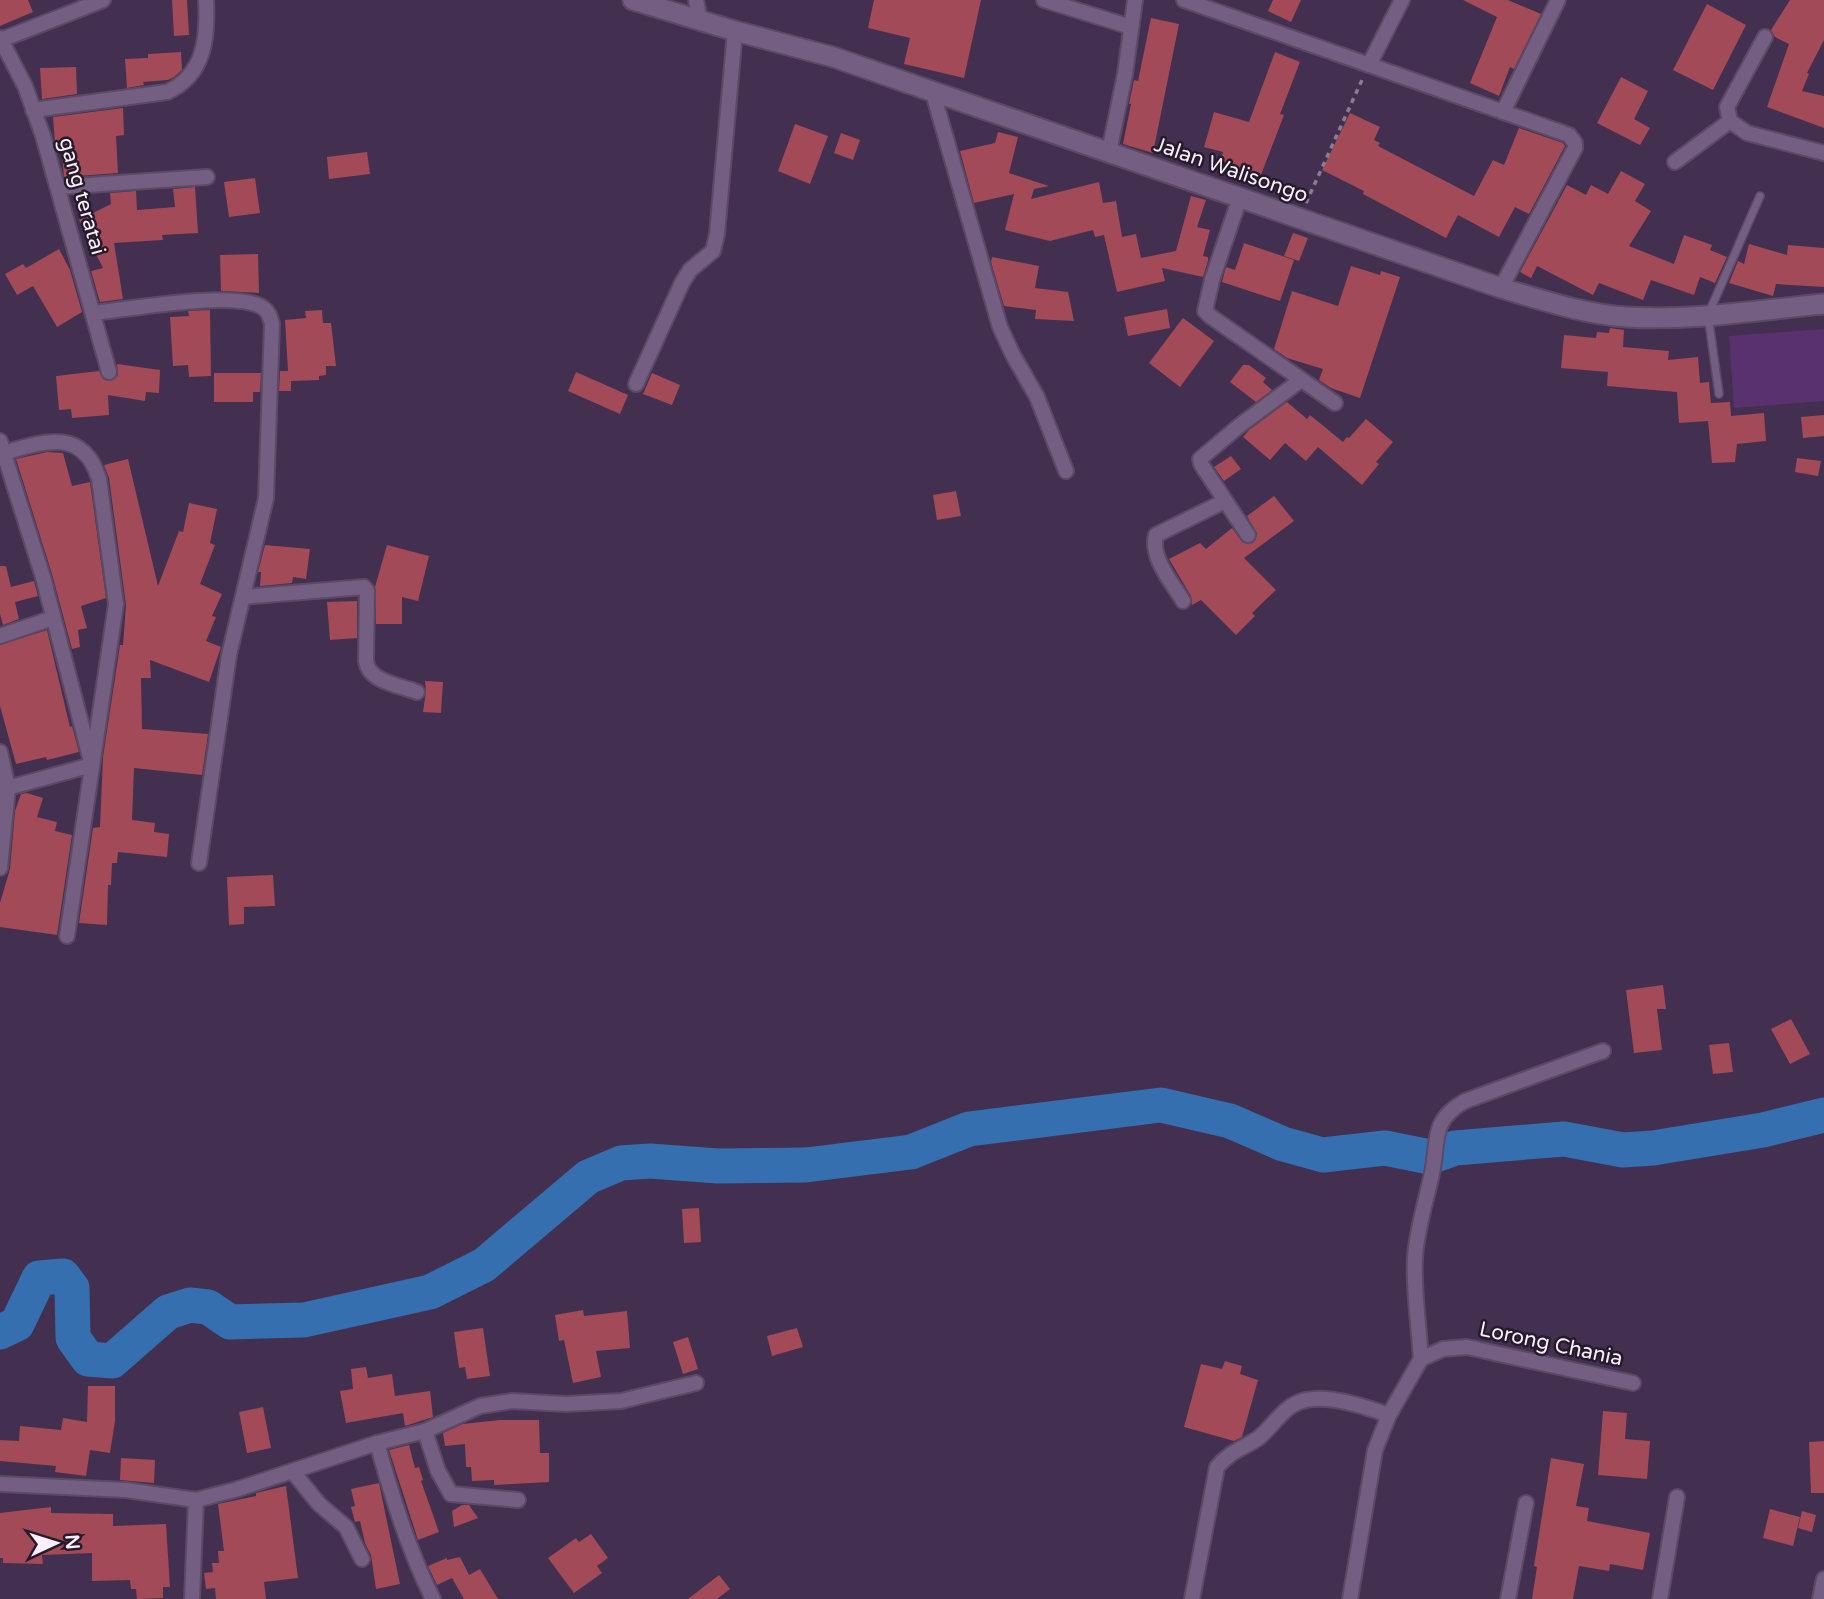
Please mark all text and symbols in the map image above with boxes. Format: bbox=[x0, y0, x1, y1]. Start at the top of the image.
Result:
street label: Jalan Walisongo bbox=[1151, 132, 1311, 208]
street label: gang teratai bbox=[53, 134, 111, 258]
street label: Lorong Chania bbox=[1477, 1317, 1625, 1371]
north arrow bbox=[21, 1508, 91, 1578]
text: N bbox=[60, 1534, 83, 1550]

